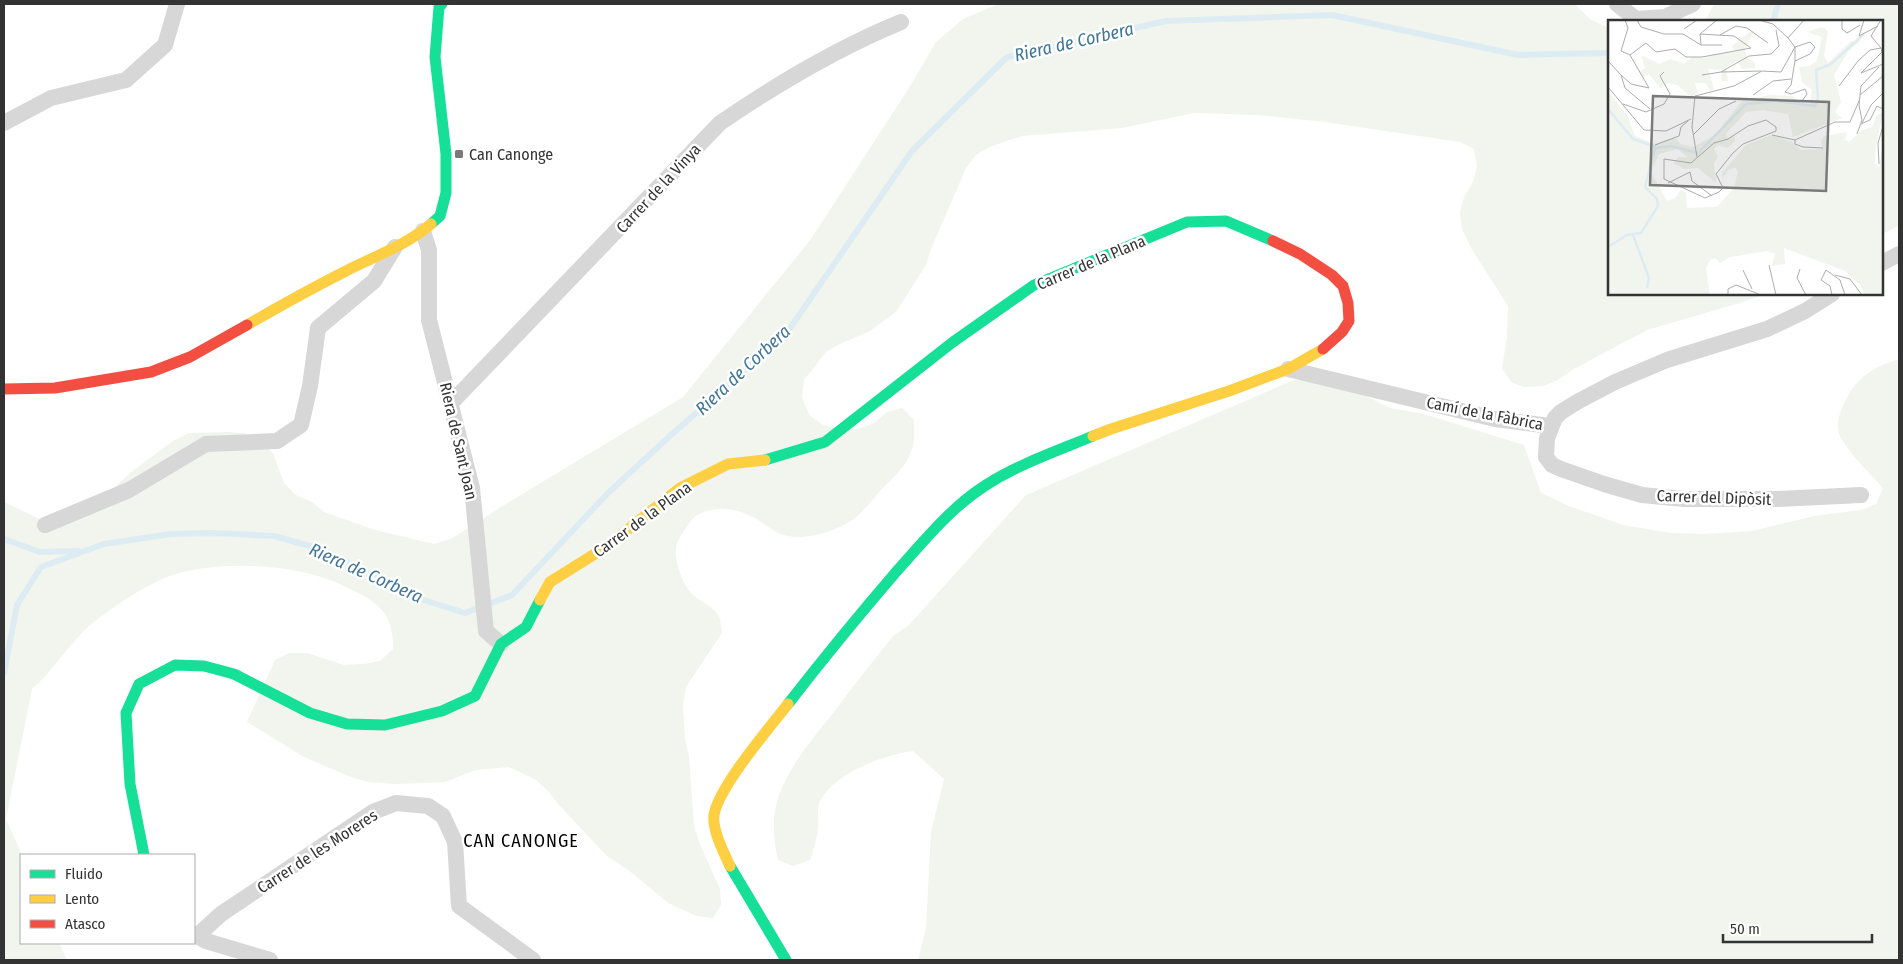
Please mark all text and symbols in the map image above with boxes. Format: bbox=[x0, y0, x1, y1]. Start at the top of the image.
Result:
water label: Riera de Corbera bbox=[1012, 18, 1136, 66]
inset map bbox=[1608, 20, 1883, 295]
street label: Carrer de la Vinya bbox=[612, 140, 705, 237]
place label: Can Canonge bbox=[469, 145, 553, 164]
marker: Can Canonge bbox=[453, 148, 465, 160]
street label: Carrer de la Plana bbox=[1034, 231, 1149, 294]
water label: Riera de Corbera bbox=[691, 320, 795, 420]
street label: Riera de Sant Joan bbox=[436, 381, 481, 502]
street label: Camí de la Fàbrica bbox=[1425, 393, 1545, 434]
street label: Carrer de la Plana bbox=[590, 477, 695, 561]
street label: Carrer del Dipòsit bbox=[1656, 486, 1772, 509]
water label: Riera de Corbera bbox=[306, 538, 426, 608]
street label: Carrer de les Moreres bbox=[254, 805, 381, 897]
district label: CAN CANONGE bbox=[463, 830, 579, 852]
legend bbox=[20, 854, 195, 944]
text: Fluido bbox=[65, 865, 103, 883]
text: Lento bbox=[65, 890, 99, 908]
scale bar bbox=[1723, 912, 1872, 944]
text: Atasco bbox=[65, 915, 105, 933]
text: 50 m bbox=[1730, 920, 1760, 938]

